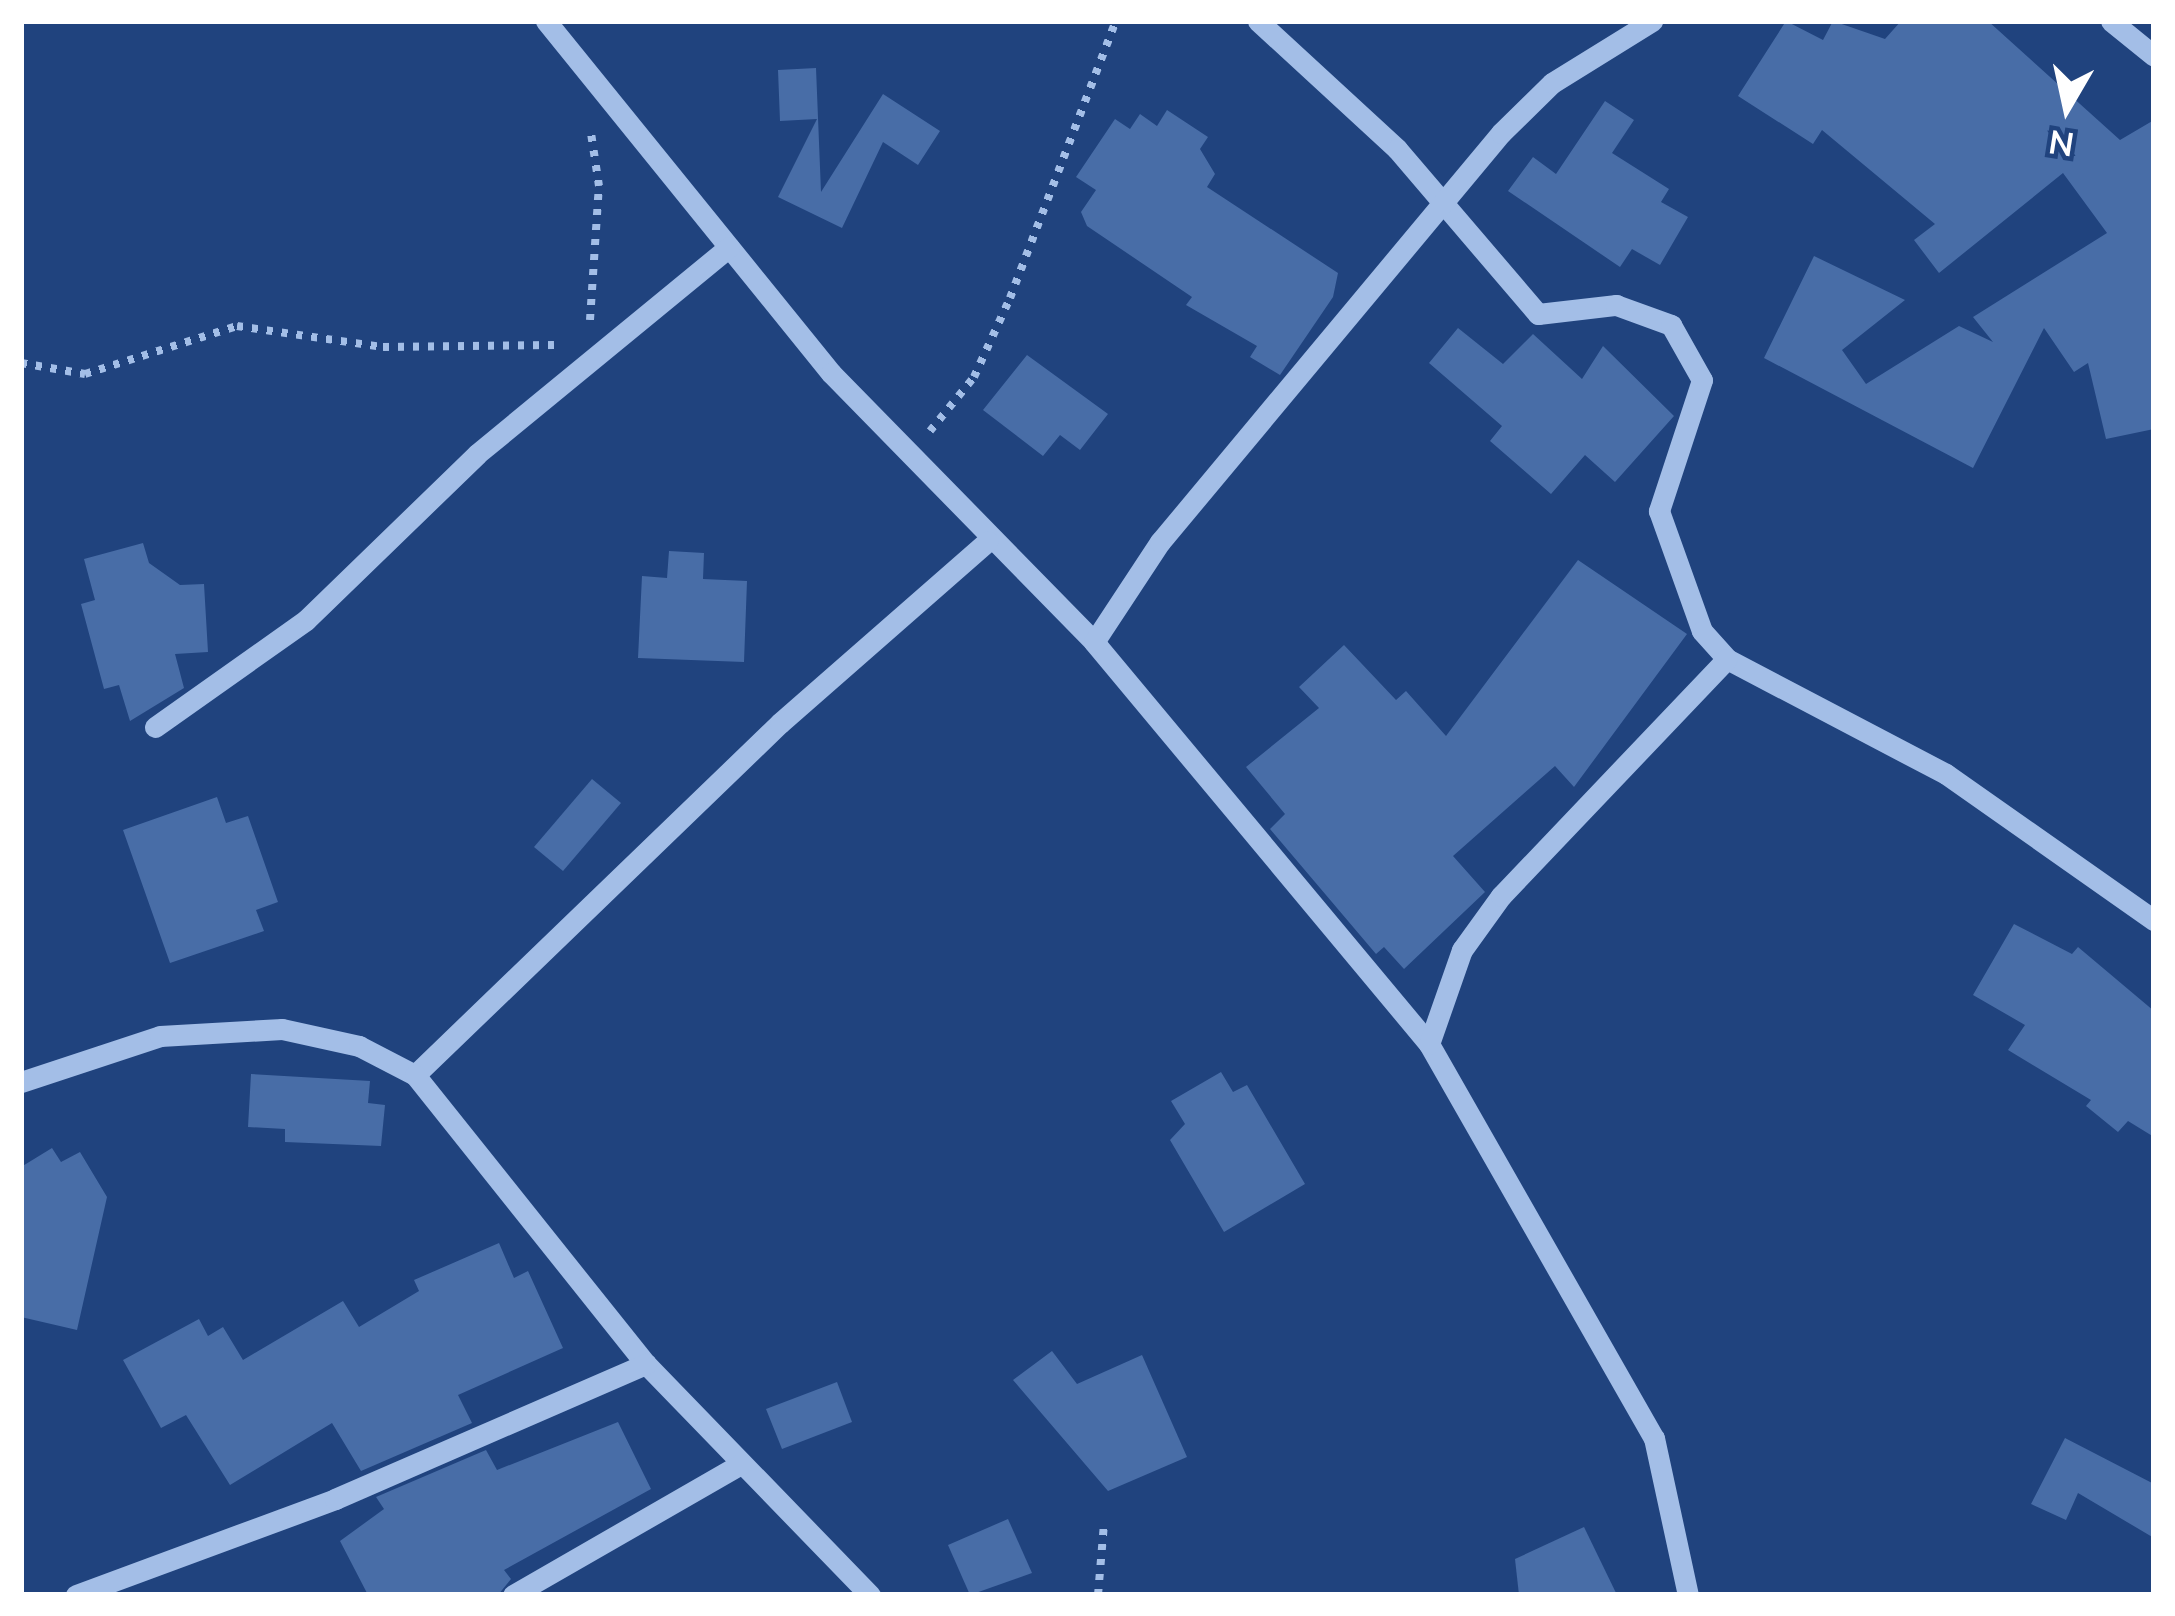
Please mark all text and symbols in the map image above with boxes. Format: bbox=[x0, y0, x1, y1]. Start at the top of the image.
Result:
north arrow bbox=[2007, 48, 2127, 168]
text: N bbox=[2046, 122, 2077, 166]

